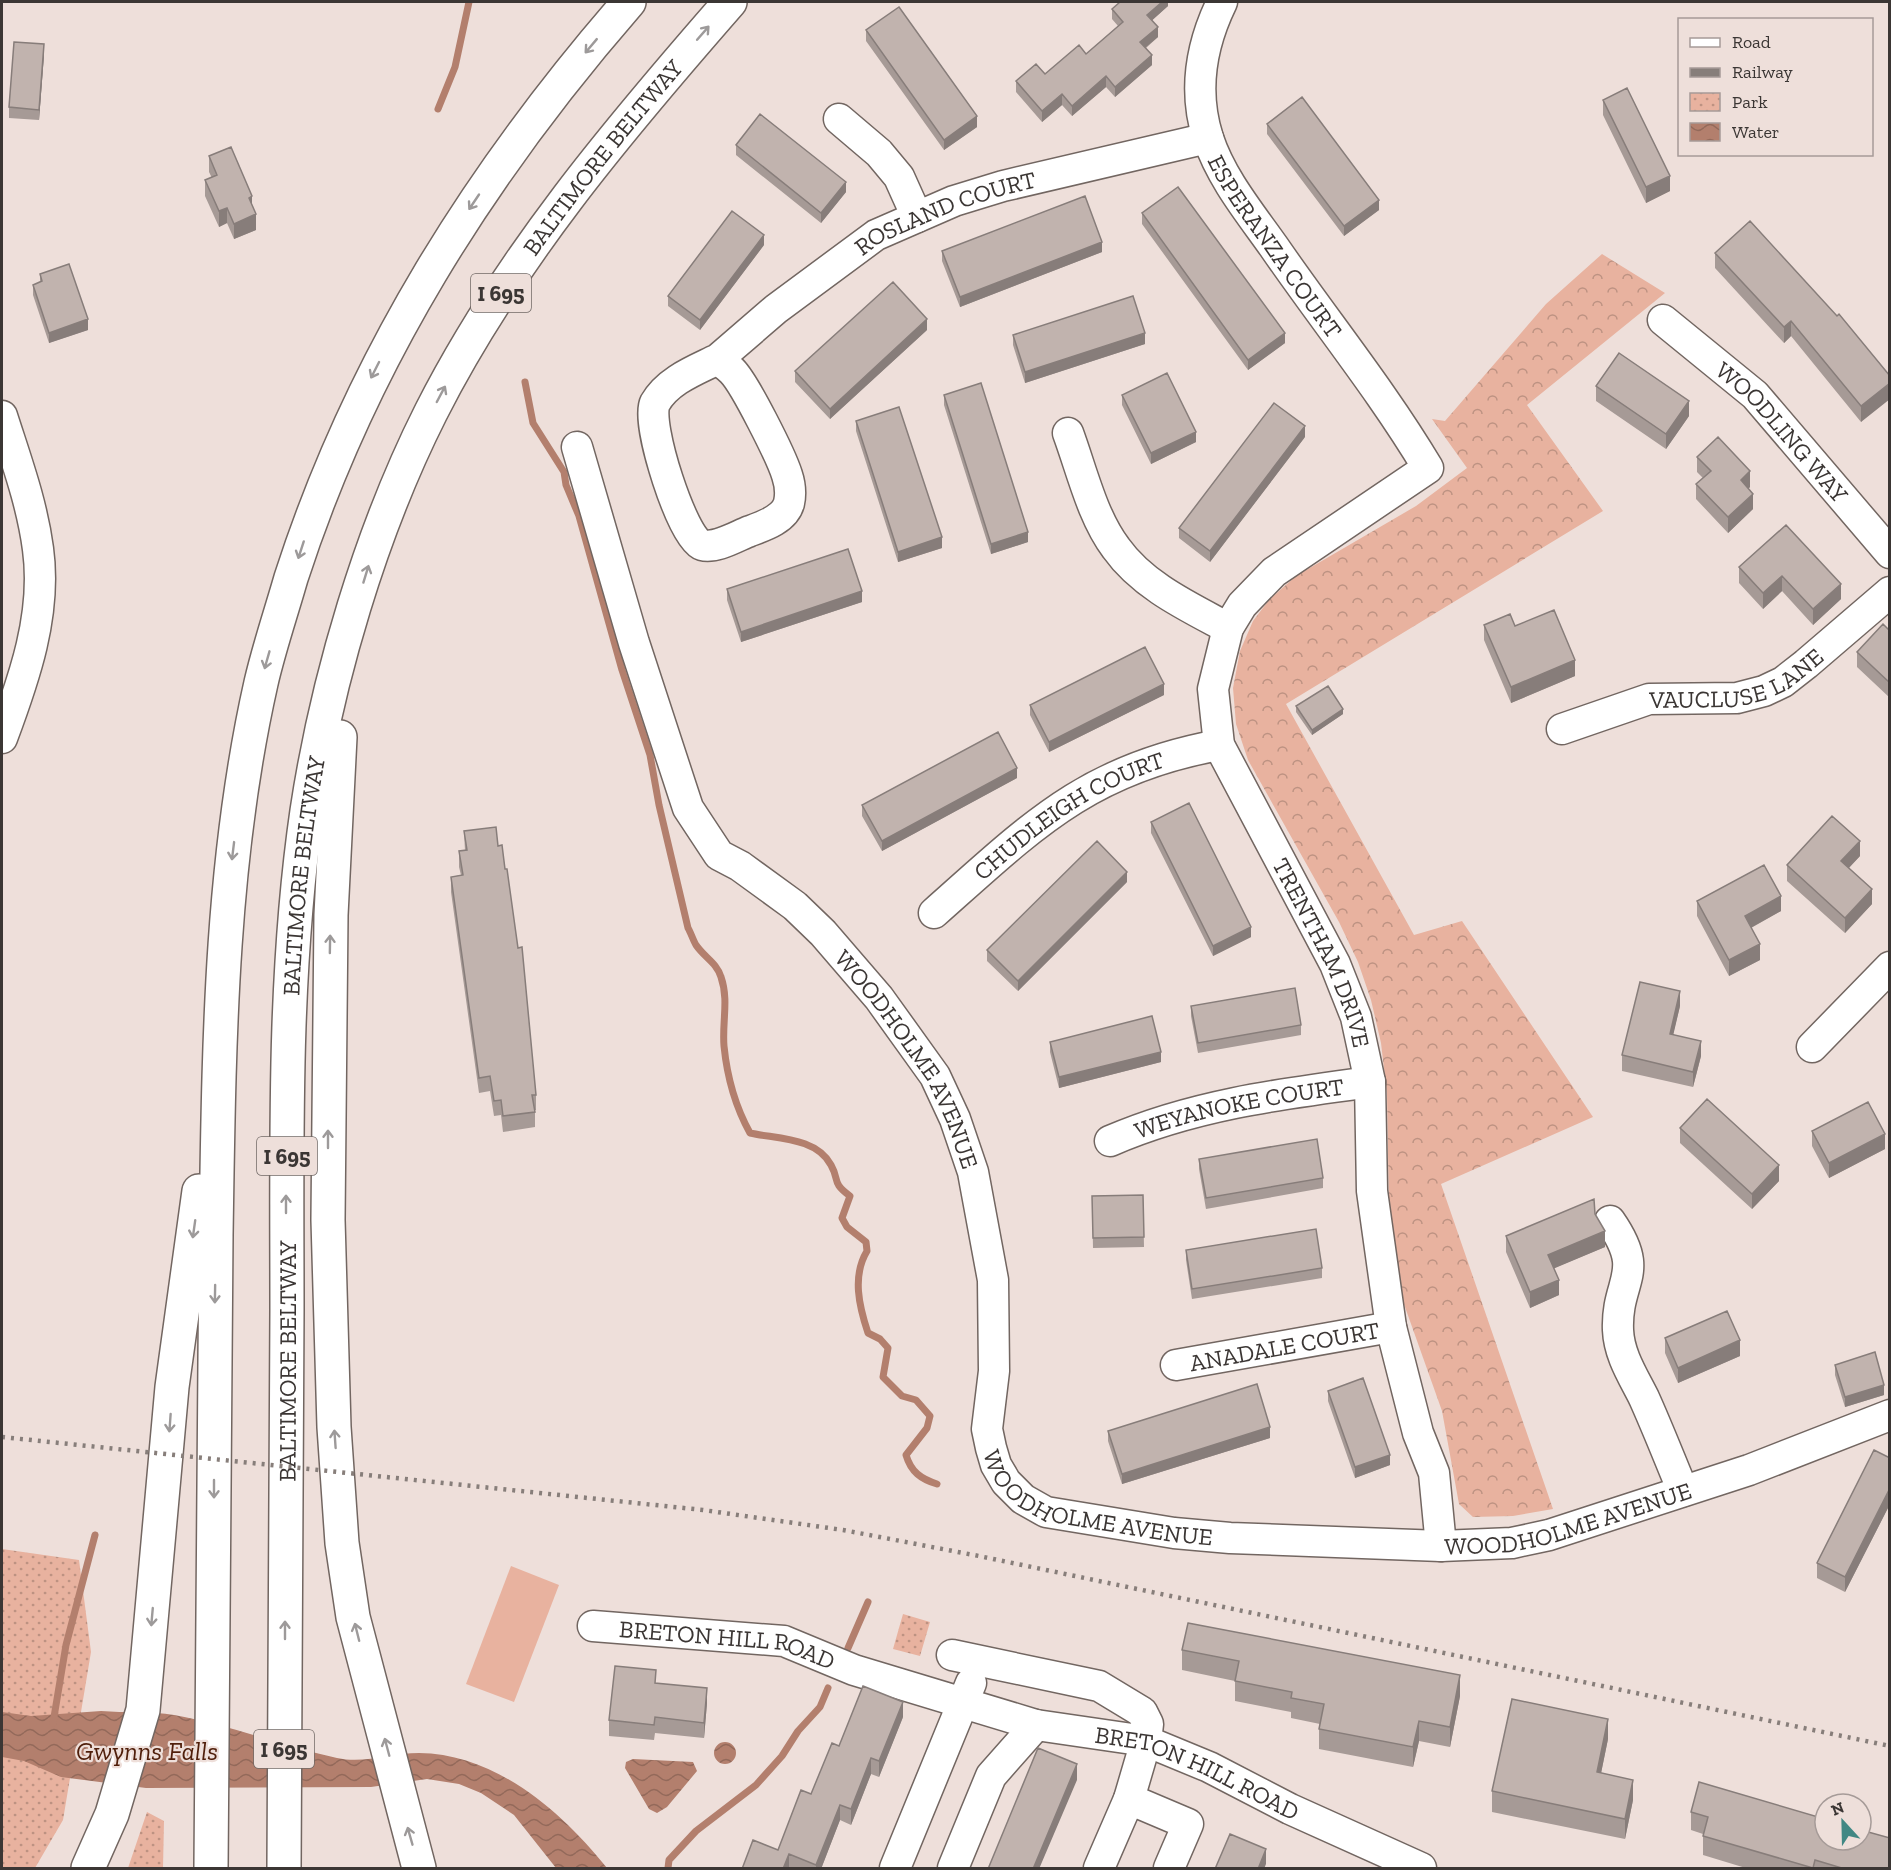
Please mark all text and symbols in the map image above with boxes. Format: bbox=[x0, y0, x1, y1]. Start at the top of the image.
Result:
legend bbox=[1678, 18, 1873, 156]
one-way arrow bbox=[696, 25, 709, 41]
text: Road bbox=[1732, 31, 1771, 53]
one-way arrow bbox=[584, 38, 597, 54]
street label: BALTIMORE BELTWAY bbox=[516, 53, 689, 261]
text: Railway bbox=[1732, 61, 1794, 83]
text: Park bbox=[1732, 91, 1768, 113]
text: Water bbox=[1732, 121, 1779, 143]
street label: ESPERANZA COURT bbox=[1202, 150, 1349, 343]
street label: ROSLAND COURT bbox=[848, 164, 1039, 261]
one-way arrow bbox=[468, 193, 480, 210]
road number: I 695 bbox=[471, 274, 531, 312]
street label: WOODLING WAY bbox=[1710, 355, 1855, 508]
one-way arrow bbox=[369, 360, 381, 378]
one-way arrow bbox=[435, 386, 447, 403]
one-way arrow bbox=[294, 540, 305, 559]
one-way arrow bbox=[361, 564, 372, 583]
street label: VAUCLUSE LANE bbox=[1648, 641, 1829, 714]
one-way arrow bbox=[261, 650, 272, 669]
street label: CHUDLEIGH COURT bbox=[967, 745, 1168, 886]
street label: BALTIMORE BELTWAY bbox=[276, 753, 331, 996]
one-way arrow bbox=[227, 841, 238, 861]
street label: TRENTHAM DRIVE bbox=[1267, 853, 1377, 1050]
one-way arrow bbox=[324, 934, 336, 954]
street label: WOODHOLME AVENUE bbox=[829, 943, 985, 1172]
street label: WEYANOKE COURT bbox=[1130, 1071, 1346, 1145]
one-way arrow bbox=[322, 1129, 334, 1149]
road number: I 695 bbox=[257, 1137, 317, 1175]
one-way arrow bbox=[280, 1194, 292, 1214]
one-way arrow bbox=[188, 1219, 199, 1239]
street label: BALTIMORE BELTWAY bbox=[272, 1240, 302, 1482]
one-way arrow bbox=[209, 1284, 221, 1304]
street label: ANADALE COURT bbox=[1187, 1315, 1382, 1377]
one-way arrow bbox=[164, 1412, 175, 1432]
one-way arrow bbox=[329, 1429, 340, 1449]
street label: WOODHOLME AVENUE bbox=[978, 1446, 1214, 1551]
street label: WOODHOLME AVENUE bbox=[1444, 1475, 1695, 1560]
one-way arrow bbox=[208, 1479, 220, 1499]
one-way arrow bbox=[147, 1607, 158, 1627]
street label: BRETON HILL ROAD bbox=[618, 1614, 840, 1675]
one-way arrow bbox=[279, 1620, 291, 1640]
one-way arrow bbox=[351, 1623, 362, 1642]
street label: BRETON HILL ROAD bbox=[1093, 1719, 1304, 1826]
road number: I 695 bbox=[254, 1730, 314, 1768]
water label: Gwynns Falls bbox=[76, 1735, 218, 1767]
one-way arrow bbox=[380, 1738, 392, 1757]
north arrow bbox=[1813, 1792, 1873, 1852]
text: N bbox=[1828, 1797, 1847, 1820]
one-way arrow bbox=[404, 1827, 416, 1846]

